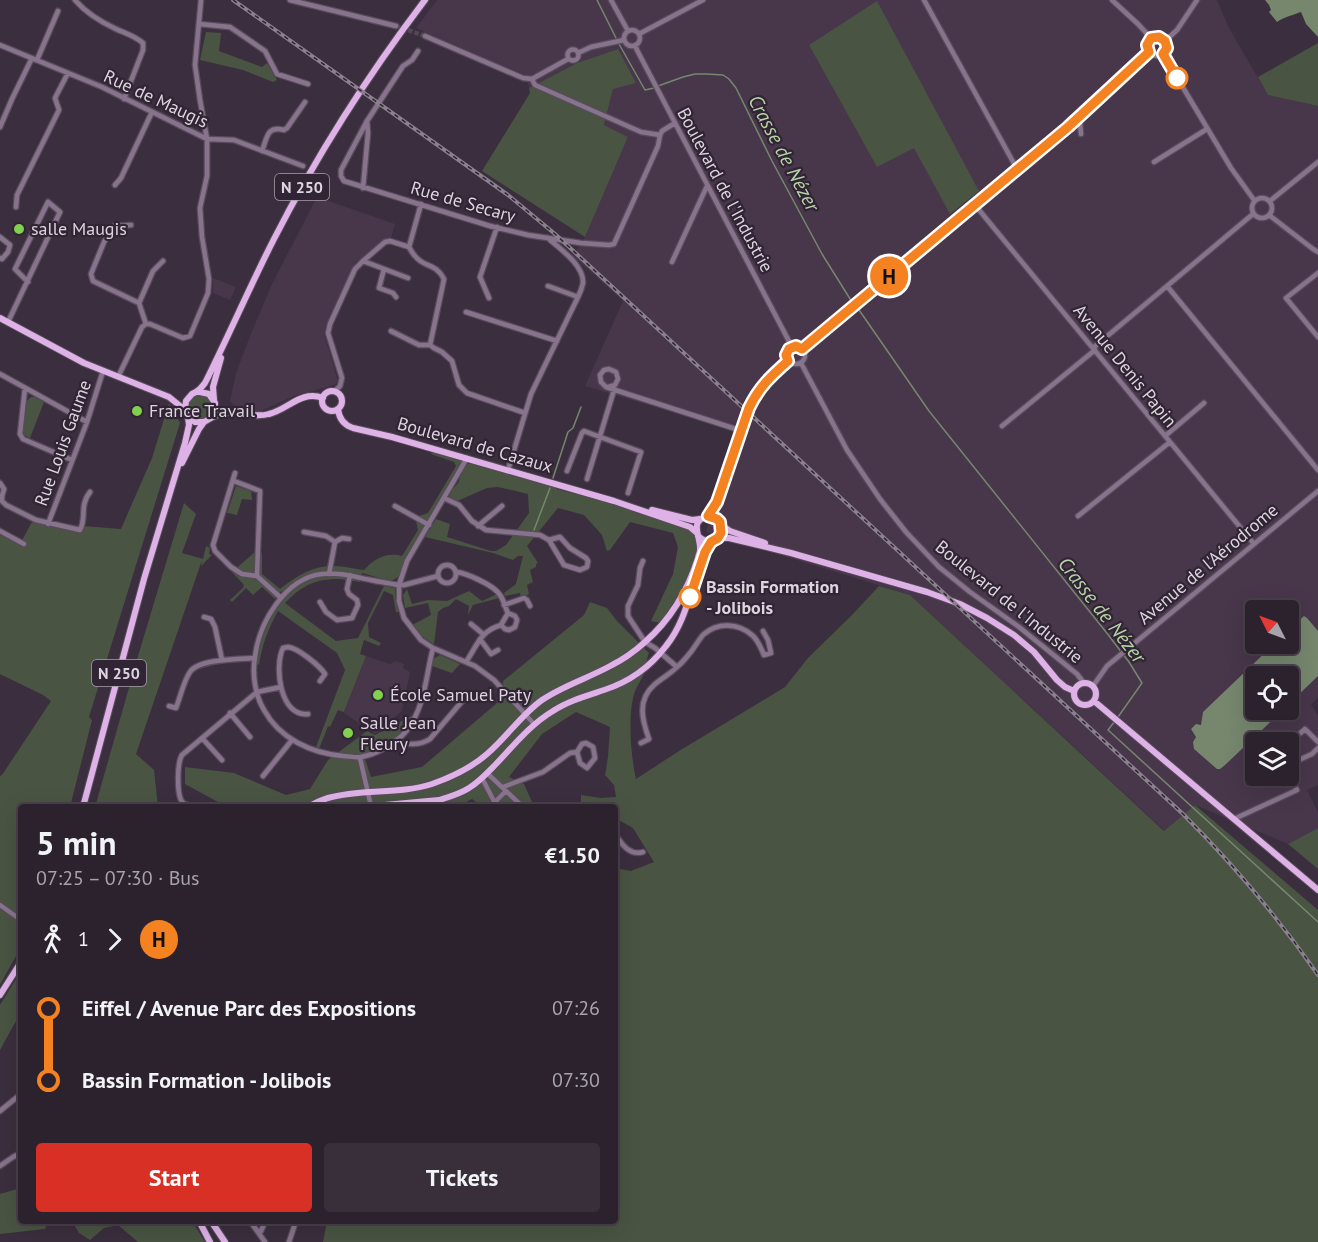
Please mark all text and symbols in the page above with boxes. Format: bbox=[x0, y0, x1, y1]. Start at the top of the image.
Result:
street label: Rue de Maugis bbox=[100, 64, 212, 133]
unlabelled marker bbox=[1166, 67, 1188, 89]
water label: Crasse de Nézer bbox=[742, 90, 826, 217]
street label: Boulevard de l'Industrie bbox=[672, 104, 779, 276]
road number: N 250 bbox=[275, 174, 329, 200]
street label: Rue de Secary bbox=[408, 176, 519, 228]
place label: salle Maugis bbox=[31, 217, 127, 240]
marker: salle Maugis bbox=[12, 222, 26, 236]
line badge: H bbox=[870, 256, 908, 296]
text: H bbox=[882, 263, 896, 290]
street label: Avenue Denis Papin bbox=[1069, 299, 1182, 432]
street label: Rue Louis Gaume bbox=[29, 377, 96, 509]
place label: France Travail bbox=[149, 399, 256, 422]
marker: France Travail bbox=[130, 404, 144, 418]
street label: Boulevard de Cazaux bbox=[395, 411, 555, 478]
street label: Avenue de l'Aérodrome bbox=[1133, 498, 1283, 629]
street label: Boulevard de l'Industrie bbox=[931, 535, 1088, 668]
water label: Crasse de Nézer bbox=[1052, 552, 1153, 670]
place label: Bassin Formation - Jolibois bbox=[706, 575, 839, 619]
marker: Bassin Formation - Jolibois bbox=[679, 586, 701, 608]
north arrow bbox=[1245, 600, 1299, 654]
map controls bbox=[1245, 600, 1299, 786]
road number: N 250 bbox=[92, 660, 146, 686]
button: locate bbox=[1245, 666, 1299, 720]
place label: École Samuel Paty bbox=[390, 683, 532, 706]
marker: École Samuel Paty bbox=[371, 688, 385, 702]
place label: Salle Jean Fleury bbox=[360, 711, 436, 755]
marker: Salle Jean Fleury bbox=[341, 726, 355, 740]
button: layers bbox=[1245, 732, 1299, 786]
text: 5 min bbox=[36, 821, 117, 864]
text: €1.50 bbox=[545, 841, 600, 869]
text: 07:25 – 07:30 · Bus bbox=[36, 865, 200, 891]
icon: walk bbox=[36, 923, 69, 956]
icon: forward bbox=[98, 923, 131, 956]
text: 1 bbox=[78, 926, 89, 952]
text: H bbox=[152, 926, 166, 953]
text: Eiffel / Avenue Parc des Expositions bbox=[82, 994, 416, 1022]
text: 07:26 bbox=[552, 995, 600, 1021]
text: Bassin Formation - Jolibois bbox=[82, 1066, 331, 1094]
text: 07:30 bbox=[552, 1067, 600, 1093]
button: Start bbox=[36, 1143, 312, 1212]
button: Tickets bbox=[324, 1143, 600, 1212]

